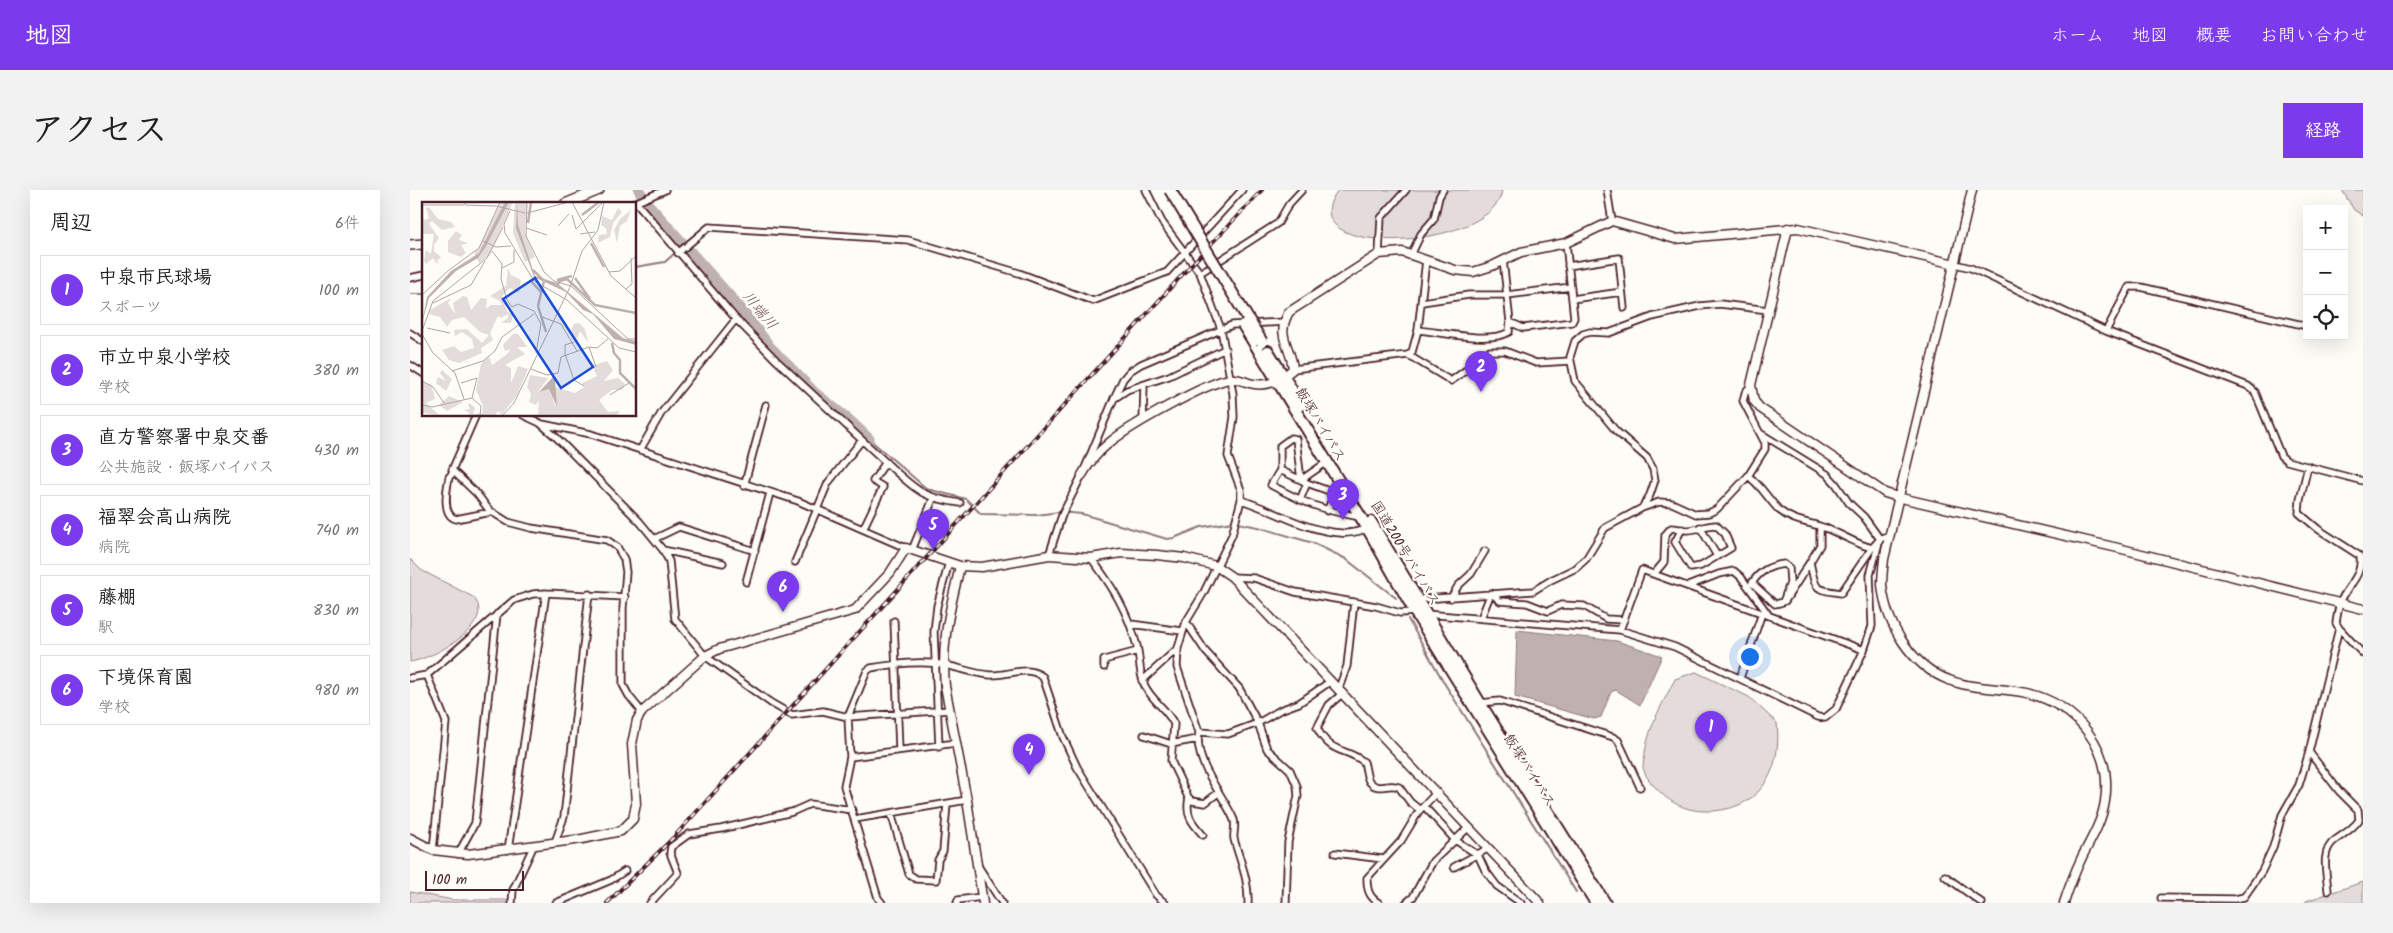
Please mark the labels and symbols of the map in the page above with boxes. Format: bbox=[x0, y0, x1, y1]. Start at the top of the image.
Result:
inset map bbox=[422, 202, 636, 416]
water label: 川端川 bbox=[736, 286, 783, 336]
pin: 2 bbox=[1465, 351, 1497, 392]
street label: 飯塚バイパス bbox=[1289, 383, 1351, 466]
pin: 3 bbox=[1327, 479, 1359, 520]
street label: 国道200号バイパス bbox=[1365, 496, 1445, 611]
pin: 5 bbox=[917, 509, 949, 550]
pin: 6 bbox=[767, 571, 799, 612]
your location bbox=[1737, 644, 1763, 670]
pin: 1 bbox=[1695, 711, 1727, 752]
street label: 飯塚バイパス bbox=[1498, 729, 1561, 812]
pin: 4 bbox=[1013, 734, 1045, 775]
scale bar bbox=[425, 868, 524, 891]

